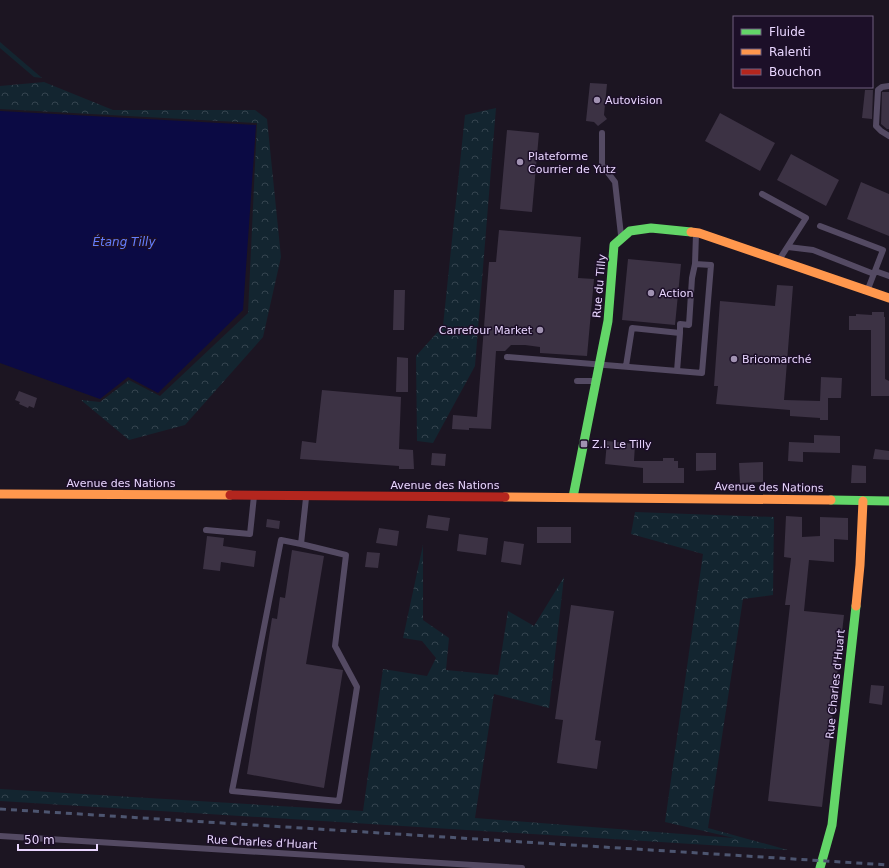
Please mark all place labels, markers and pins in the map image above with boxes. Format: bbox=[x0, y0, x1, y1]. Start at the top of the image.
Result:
place label: Autovision bbox=[605, 94, 663, 107]
marker: Autovision bbox=[592, 95, 602, 105]
place label: Plateforme Courrier de Yutz bbox=[528, 150, 616, 176]
marker: Plateforme Courrier de Yutz bbox=[515, 157, 525, 167]
place label: Action bbox=[659, 287, 693, 300]
marker: Action bbox=[646, 288, 656, 298]
place label: Carrefour Market bbox=[439, 324, 533, 337]
marker: Carrefour Market bbox=[535, 325, 545, 335]
place label: Bricomarché bbox=[742, 353, 812, 366]
marker: Bricomarché bbox=[729, 354, 739, 364]
place label: Z.I. Le Tilly bbox=[592, 438, 652, 451]
marker: Z.I. Le Tilly bbox=[579, 439, 589, 449]

